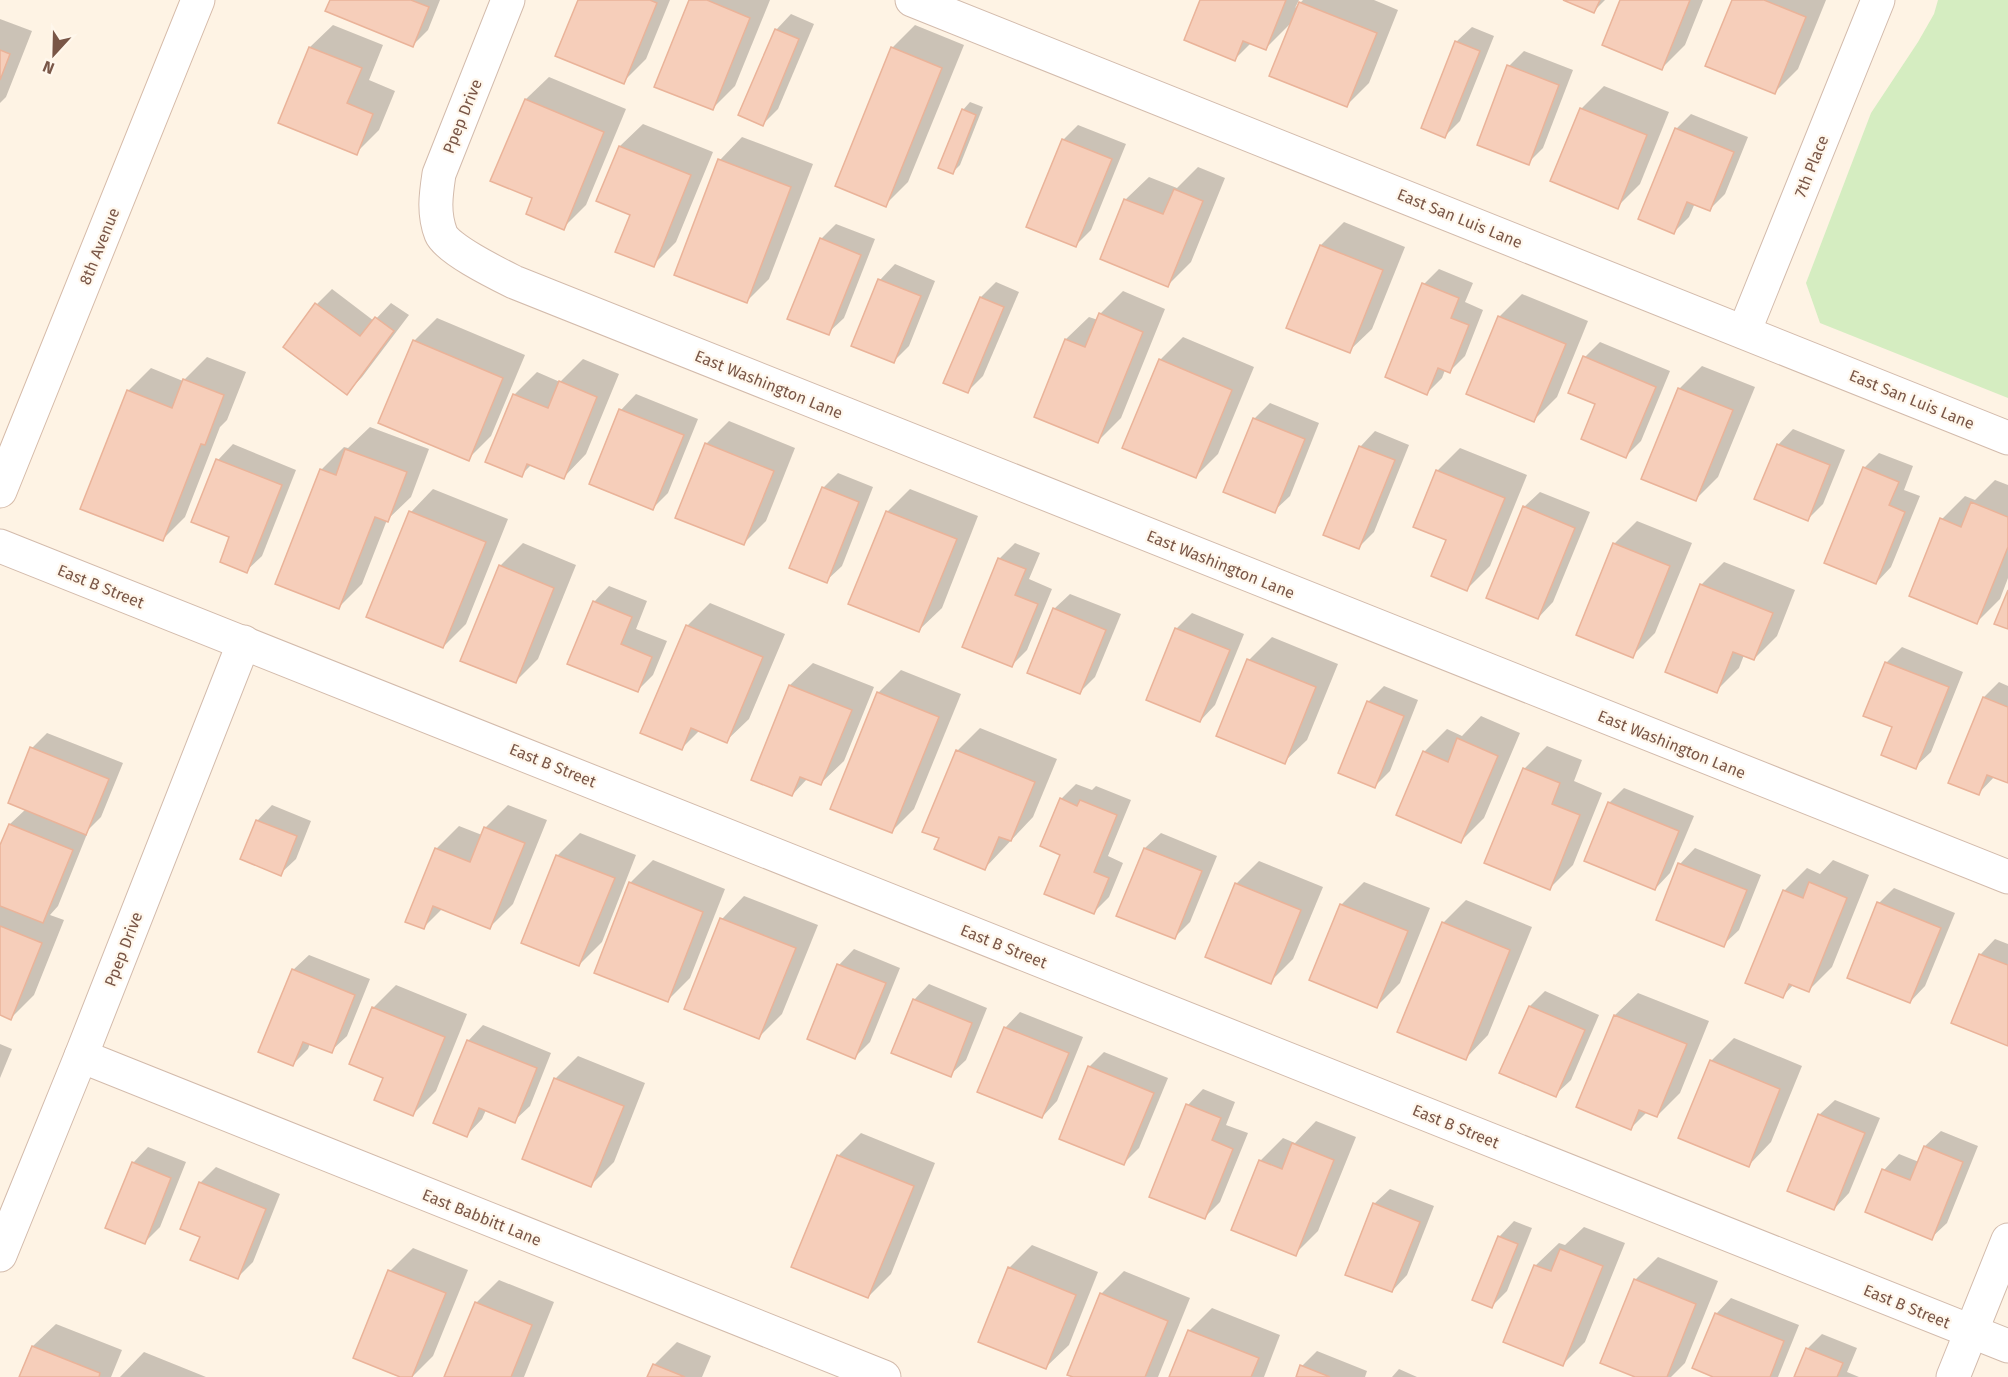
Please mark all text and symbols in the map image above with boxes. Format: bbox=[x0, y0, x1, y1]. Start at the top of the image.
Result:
north arrow bbox=[24, 24, 84, 84]
text: N bbox=[40, 57, 57, 78]
street label: Ppep Drive bbox=[439, 76, 486, 156]
street label: 7th Place bbox=[1790, 132, 1832, 200]
street label: East San Luis Lane bbox=[1394, 185, 1525, 252]
street label: 8th Avenue bbox=[75, 205, 124, 287]
street label: East Washington Lane bbox=[692, 346, 846, 423]
street label: East San Luis Lane bbox=[1846, 366, 1977, 433]
street label: East Washington Lane bbox=[1144, 526, 1298, 603]
street label: East B Street bbox=[55, 560, 147, 613]
street label: East Washington Lane bbox=[1595, 706, 1749, 783]
street label: East B Street bbox=[507, 739, 599, 792]
street label: Ppep Drive bbox=[101, 909, 146, 989]
street label: East B Street bbox=[958, 920, 1050, 973]
street label: East B Street bbox=[1410, 1100, 1502, 1153]
street label: East Babbitt Lane bbox=[419, 1185, 544, 1250]
street label: East B Street bbox=[1861, 1280, 1953, 1333]

